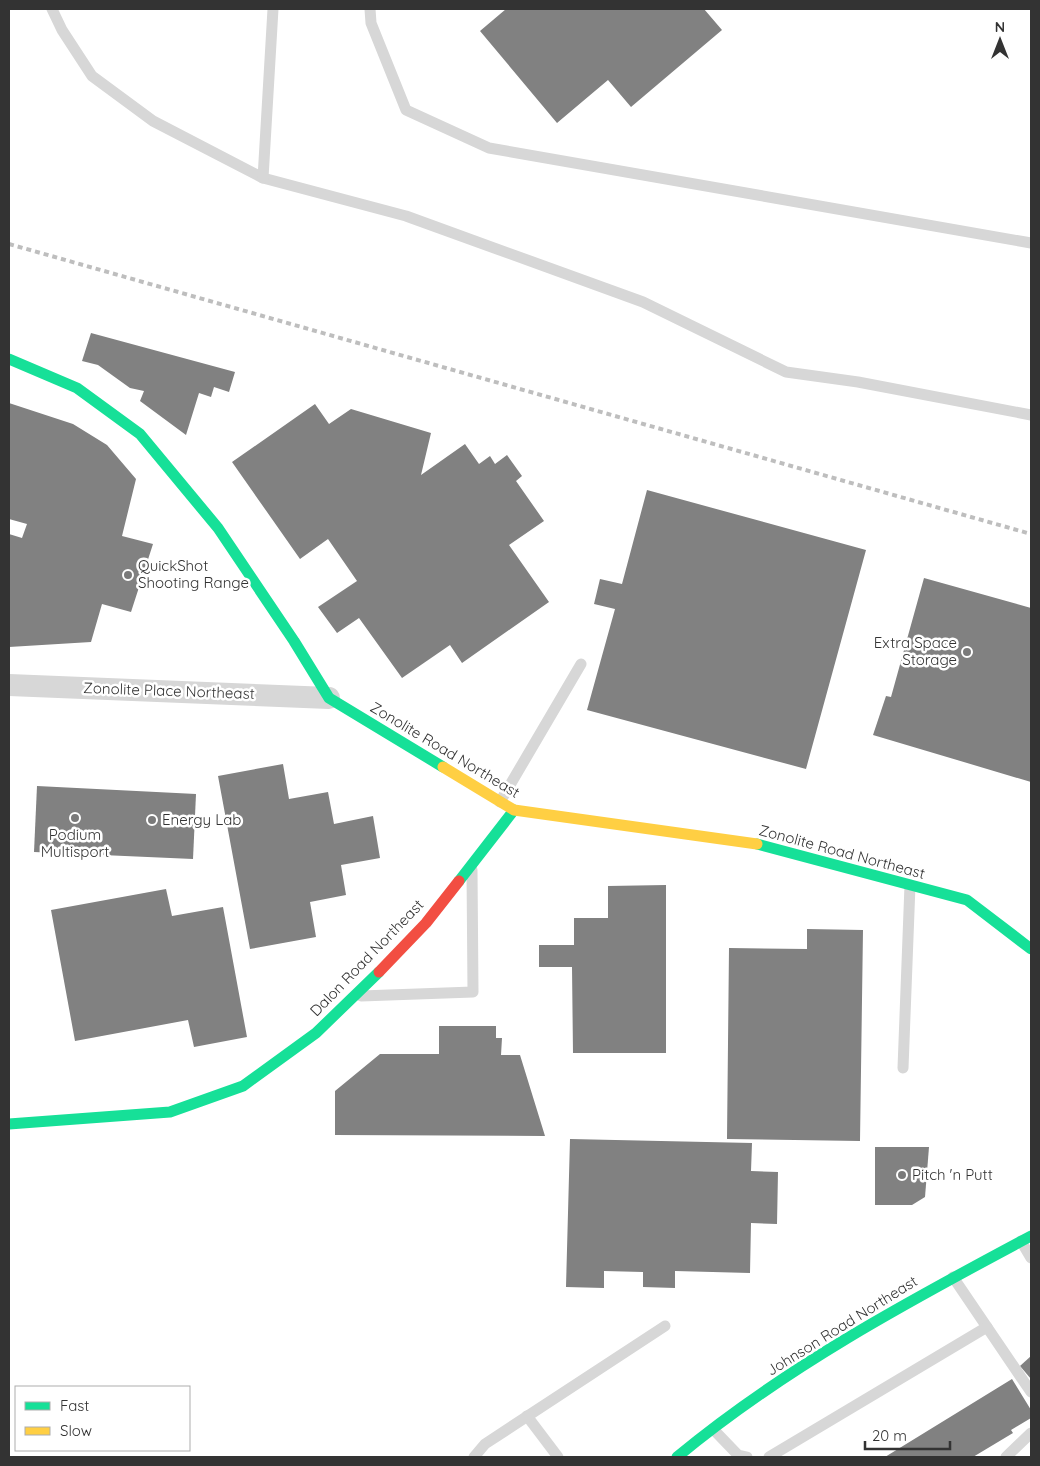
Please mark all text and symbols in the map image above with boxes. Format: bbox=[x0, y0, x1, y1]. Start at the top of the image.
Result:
north arrow bbox=[975, 15, 1025, 65]
text: N bbox=[995, 18, 1005, 36]
place label: QuickShot Shooting Range bbox=[138, 556, 249, 592]
marker: QuickShot Shooting Range bbox=[122, 569, 134, 581]
place label: Extra Space Storage bbox=[874, 633, 957, 669]
marker: Extra Space Storage bbox=[961, 646, 973, 658]
street label: Zonolite Place Northeast bbox=[83, 678, 255, 703]
street label: Zonolite Road Northeast bbox=[367, 697, 523, 802]
place label: Energy Lab bbox=[162, 810, 241, 829]
marker: Podium Multisport bbox=[69, 812, 81, 824]
marker: Energy Lab bbox=[146, 814, 158, 826]
street label: Zonolite Road Northeast bbox=[757, 820, 927, 883]
place label: Podium Multisport bbox=[41, 825, 109, 861]
street label: Dalon Road Northeast bbox=[306, 895, 427, 1020]
place label: Pitch 'n Putt bbox=[912, 1165, 993, 1184]
marker: Pitch 'n Putt bbox=[896, 1169, 908, 1181]
street label: Johnson Road Northeast bbox=[763, 1271, 921, 1380]
legend bbox=[15, 1386, 190, 1451]
text: Fast bbox=[60, 1396, 89, 1415]
scale bar bbox=[865, 1418, 950, 1450]
text: Slow bbox=[60, 1421, 92, 1440]
text: 20 m bbox=[872, 1426, 907, 1445]

